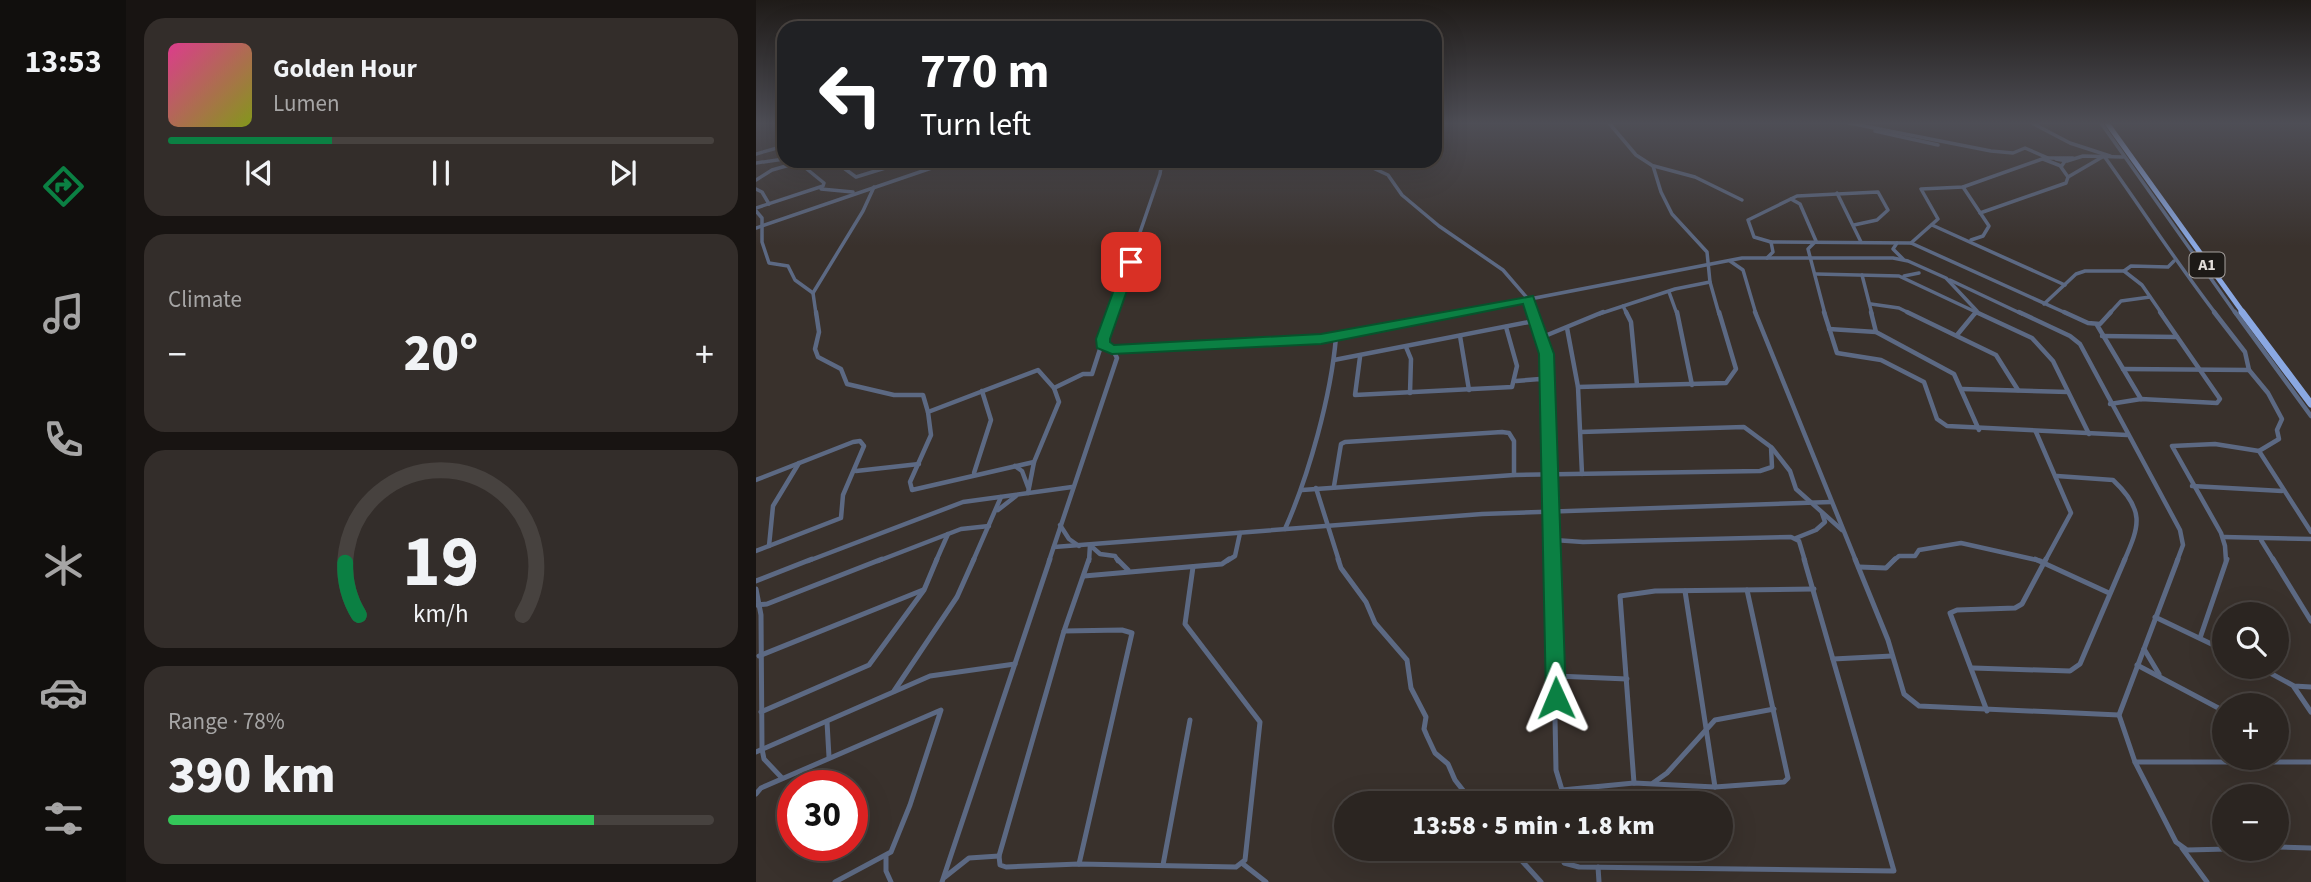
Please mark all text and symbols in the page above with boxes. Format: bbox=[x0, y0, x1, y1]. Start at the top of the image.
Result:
text: 770 m bbox=[920, 37, 1049, 107]
text: 13:53 bbox=[24, 39, 102, 85]
icon: left bbox=[805, 49, 896, 140]
text: Golden Hour bbox=[273, 50, 417, 87]
text: Lumen bbox=[273, 87, 340, 120]
text: Turn left bbox=[920, 102, 1031, 148]
icon: previous bbox=[240, 154, 278, 192]
icon: pause bbox=[422, 154, 460, 192]
icon: next bbox=[604, 154, 642, 192]
icon: directions bbox=[39, 162, 88, 211]
pin bbox=[1101, 232, 1161, 292]
icon: arrive bbox=[1112, 243, 1150, 281]
road number: A1 bbox=[2190, 252, 2224, 278]
text: Climate bbox=[168, 283, 242, 316]
icon: music bbox=[39, 289, 88, 338]
text: 20° bbox=[404, 317, 478, 391]
text: − bbox=[168, 328, 187, 382]
text: + bbox=[695, 328, 714, 382]
icon: phone bbox=[39, 415, 88, 464]
text: 19 bbox=[403, 510, 479, 614]
icon: climate bbox=[39, 541, 88, 590]
text: km/h bbox=[413, 596, 469, 632]
map controls bbox=[2212, 602, 2289, 861]
button: search bbox=[2212, 602, 2289, 679]
position arrow bbox=[1519, 661, 1593, 735]
icon: car bbox=[39, 668, 88, 717]
button: + bbox=[2212, 693, 2289, 770]
text: Range · 78% bbox=[168, 705, 285, 738]
text: 390 km bbox=[168, 739, 336, 813]
speed limit sign: 30 bbox=[777, 770, 868, 861]
button: − bbox=[2212, 784, 2289, 861]
icon: filters bbox=[39, 794, 88, 843]
text: 13:58 · 5 min · 1.8 km bbox=[1412, 807, 1655, 844]

